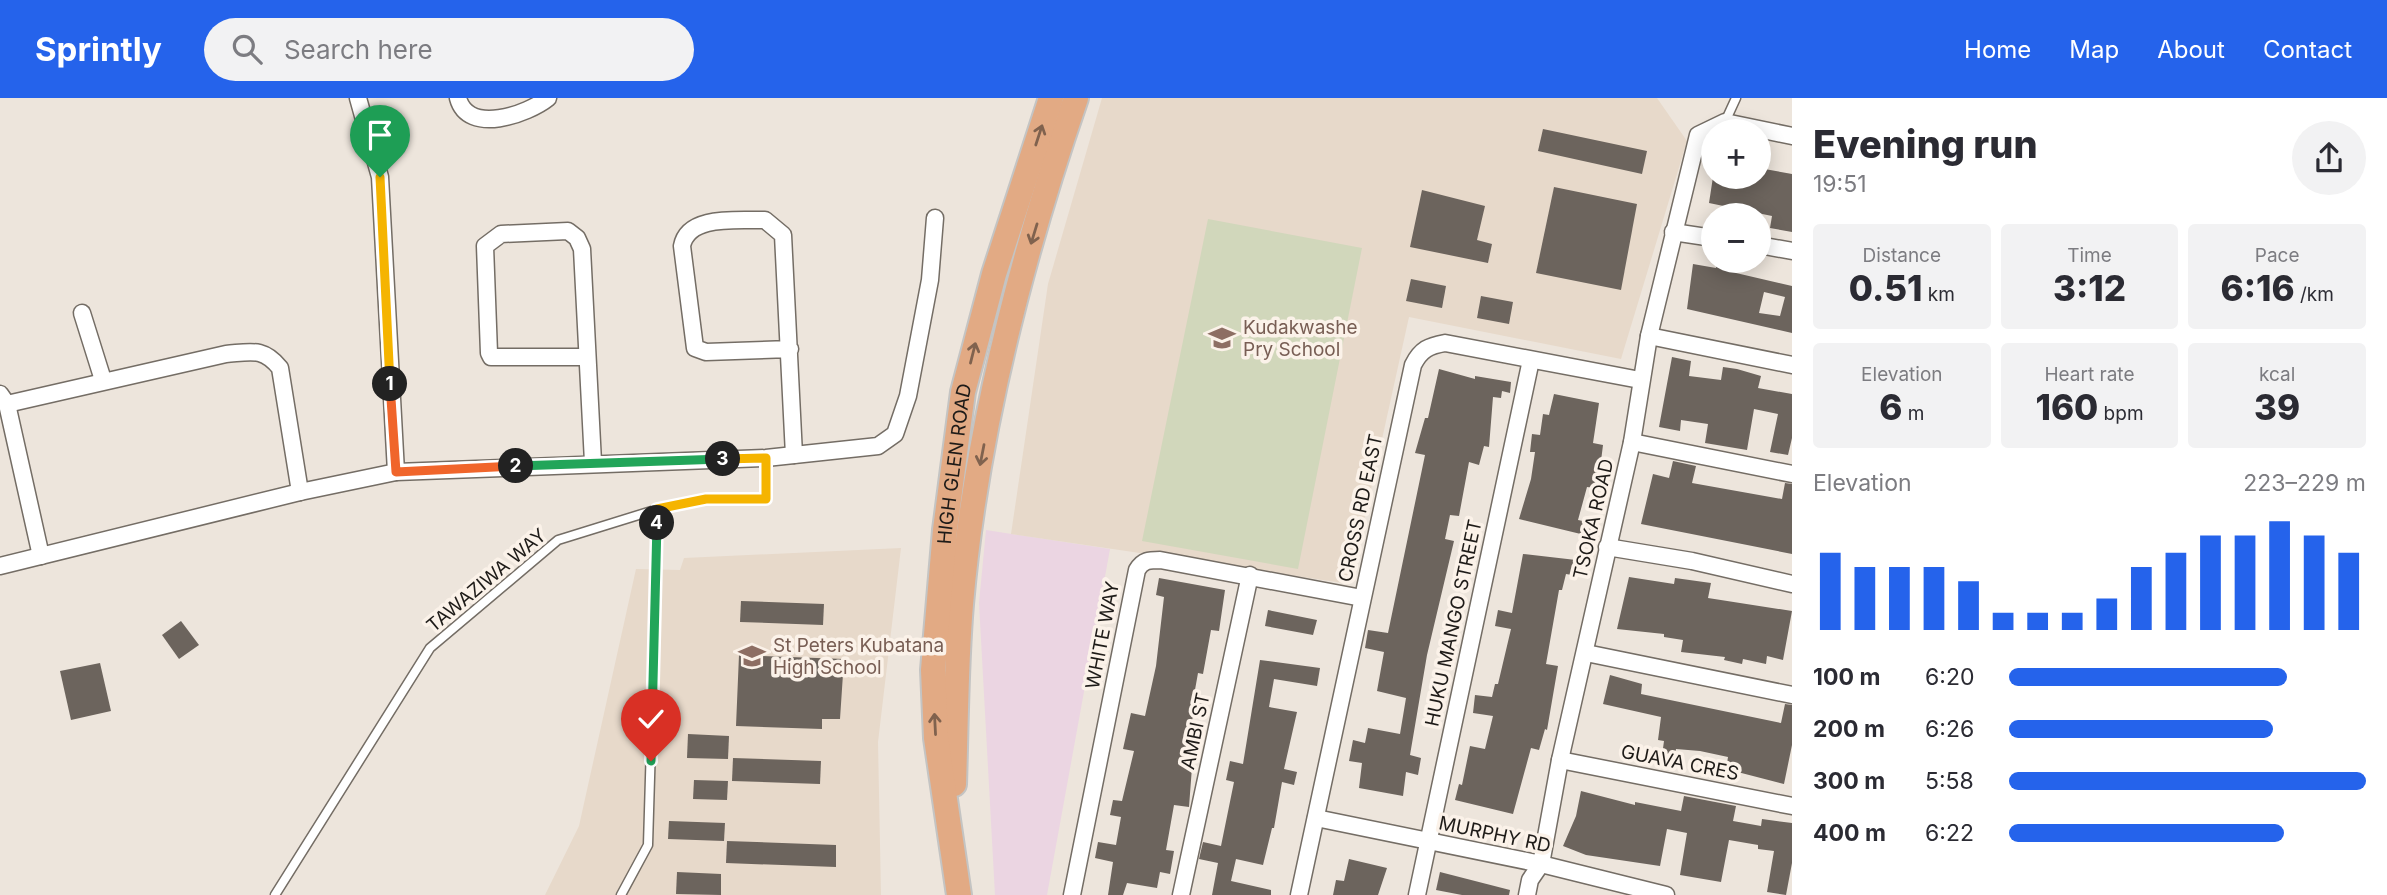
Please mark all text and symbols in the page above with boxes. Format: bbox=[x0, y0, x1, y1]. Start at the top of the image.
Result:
search box bbox=[204, 18, 694, 81]
text: Sprintly bbox=[35, 29, 162, 69]
icon: search bbox=[228, 30, 266, 68]
text: Search here bbox=[284, 34, 433, 65]
text: Home bbox=[1964, 35, 2031, 64]
text: Map bbox=[2069, 35, 2119, 64]
text: About bbox=[2157, 35, 2225, 64]
text: Contact bbox=[2263, 35, 2352, 64]
pin bbox=[350, 105, 410, 177]
icon: arrive bbox=[361, 116, 399, 154]
map controls bbox=[1701, 119, 1771, 273]
button: + bbox=[1701, 119, 1771, 189]
text: Evening run bbox=[1813, 121, 2038, 167]
button: share bbox=[2292, 121, 2366, 195]
one-way arrow bbox=[1033, 124, 1046, 146]
text: 19:51 bbox=[1813, 170, 1867, 198]
button: − bbox=[1701, 203, 1771, 273]
one-way arrow bbox=[1027, 222, 1039, 244]
text: Distance bbox=[1863, 244, 1941, 267]
text: Time bbox=[2067, 244, 2112, 267]
text: Pace bbox=[2255, 244, 2300, 267]
text: 0.51 bbox=[1849, 267, 1922, 309]
text: 3:12 bbox=[2053, 267, 2126, 309]
text: 6:16 bbox=[2220, 267, 2295, 309]
text: km bbox=[1922, 283, 1955, 306]
text: /km bbox=[2295, 283, 2334, 306]
place label: Kudakwashe Pry School bbox=[1243, 316, 1358, 361]
school or university icon: Kudakwashe Pry School bbox=[1207, 323, 1237, 353]
one-way arrow bbox=[967, 342, 980, 365]
text: Elevation bbox=[1861, 363, 1943, 386]
text: Heart rate bbox=[2044, 363, 2134, 386]
text: kcal bbox=[2259, 363, 2295, 386]
pin: 1 bbox=[372, 366, 408, 402]
text: 1 bbox=[385, 372, 394, 395]
street label: HIGH GLEN ROAD bbox=[933, 381, 977, 545]
text: 6 bbox=[1879, 386, 1902, 428]
text: 160 bbox=[2035, 386, 2098, 428]
text: 39 bbox=[2254, 386, 2300, 428]
text: m bbox=[1902, 402, 1924, 425]
text: bpm bbox=[2098, 402, 2144, 425]
street label: CROSS RD EAST bbox=[1334, 432, 1387, 584]
pin: 3 bbox=[706, 442, 740, 476]
one-way arrow bbox=[975, 443, 988, 466]
text: 3 bbox=[716, 447, 729, 470]
pin: 2 bbox=[498, 448, 534, 484]
text: 2 bbox=[510, 454, 521, 477]
street label: TSOKA ROAD bbox=[1568, 457, 1619, 582]
text: Elevation bbox=[1813, 469, 1912, 497]
text: 223–229 m bbox=[2243, 469, 2366, 497]
pin: 4 bbox=[640, 506, 674, 540]
text: 4 bbox=[650, 511, 663, 534]
street label: HUKU MANGO STREET bbox=[1420, 518, 1487, 729]
street label: TAWAZIWA WAY bbox=[422, 524, 551, 637]
street label: WHITE WAY bbox=[1081, 579, 1124, 691]
place label: St Peters Kubatana High School bbox=[773, 634, 944, 679]
school or university icon: St Peters Kubatana High School bbox=[737, 641, 767, 671]
text: 100 m bbox=[1813, 663, 1880, 691]
text: 6:20 bbox=[1925, 663, 1974, 691]
pin bbox=[621, 689, 681, 761]
street label: AMBI ST bbox=[1176, 691, 1215, 771]
icon: check bbox=[632, 700, 670, 738]
one-way arrow bbox=[929, 713, 942, 736]
text: 200 m bbox=[1813, 715, 1885, 743]
text: 6:26 bbox=[1925, 715, 1974, 743]
street label: GUAVA CRES bbox=[1619, 740, 1741, 785]
text: 300 m bbox=[1813, 767, 1885, 795]
text: 5:58 bbox=[1925, 767, 1974, 795]
street label: MURPHY RD bbox=[1437, 811, 1553, 858]
text: 400 m bbox=[1813, 819, 1886, 847]
text: 6:22 bbox=[1925, 819, 1974, 847]

